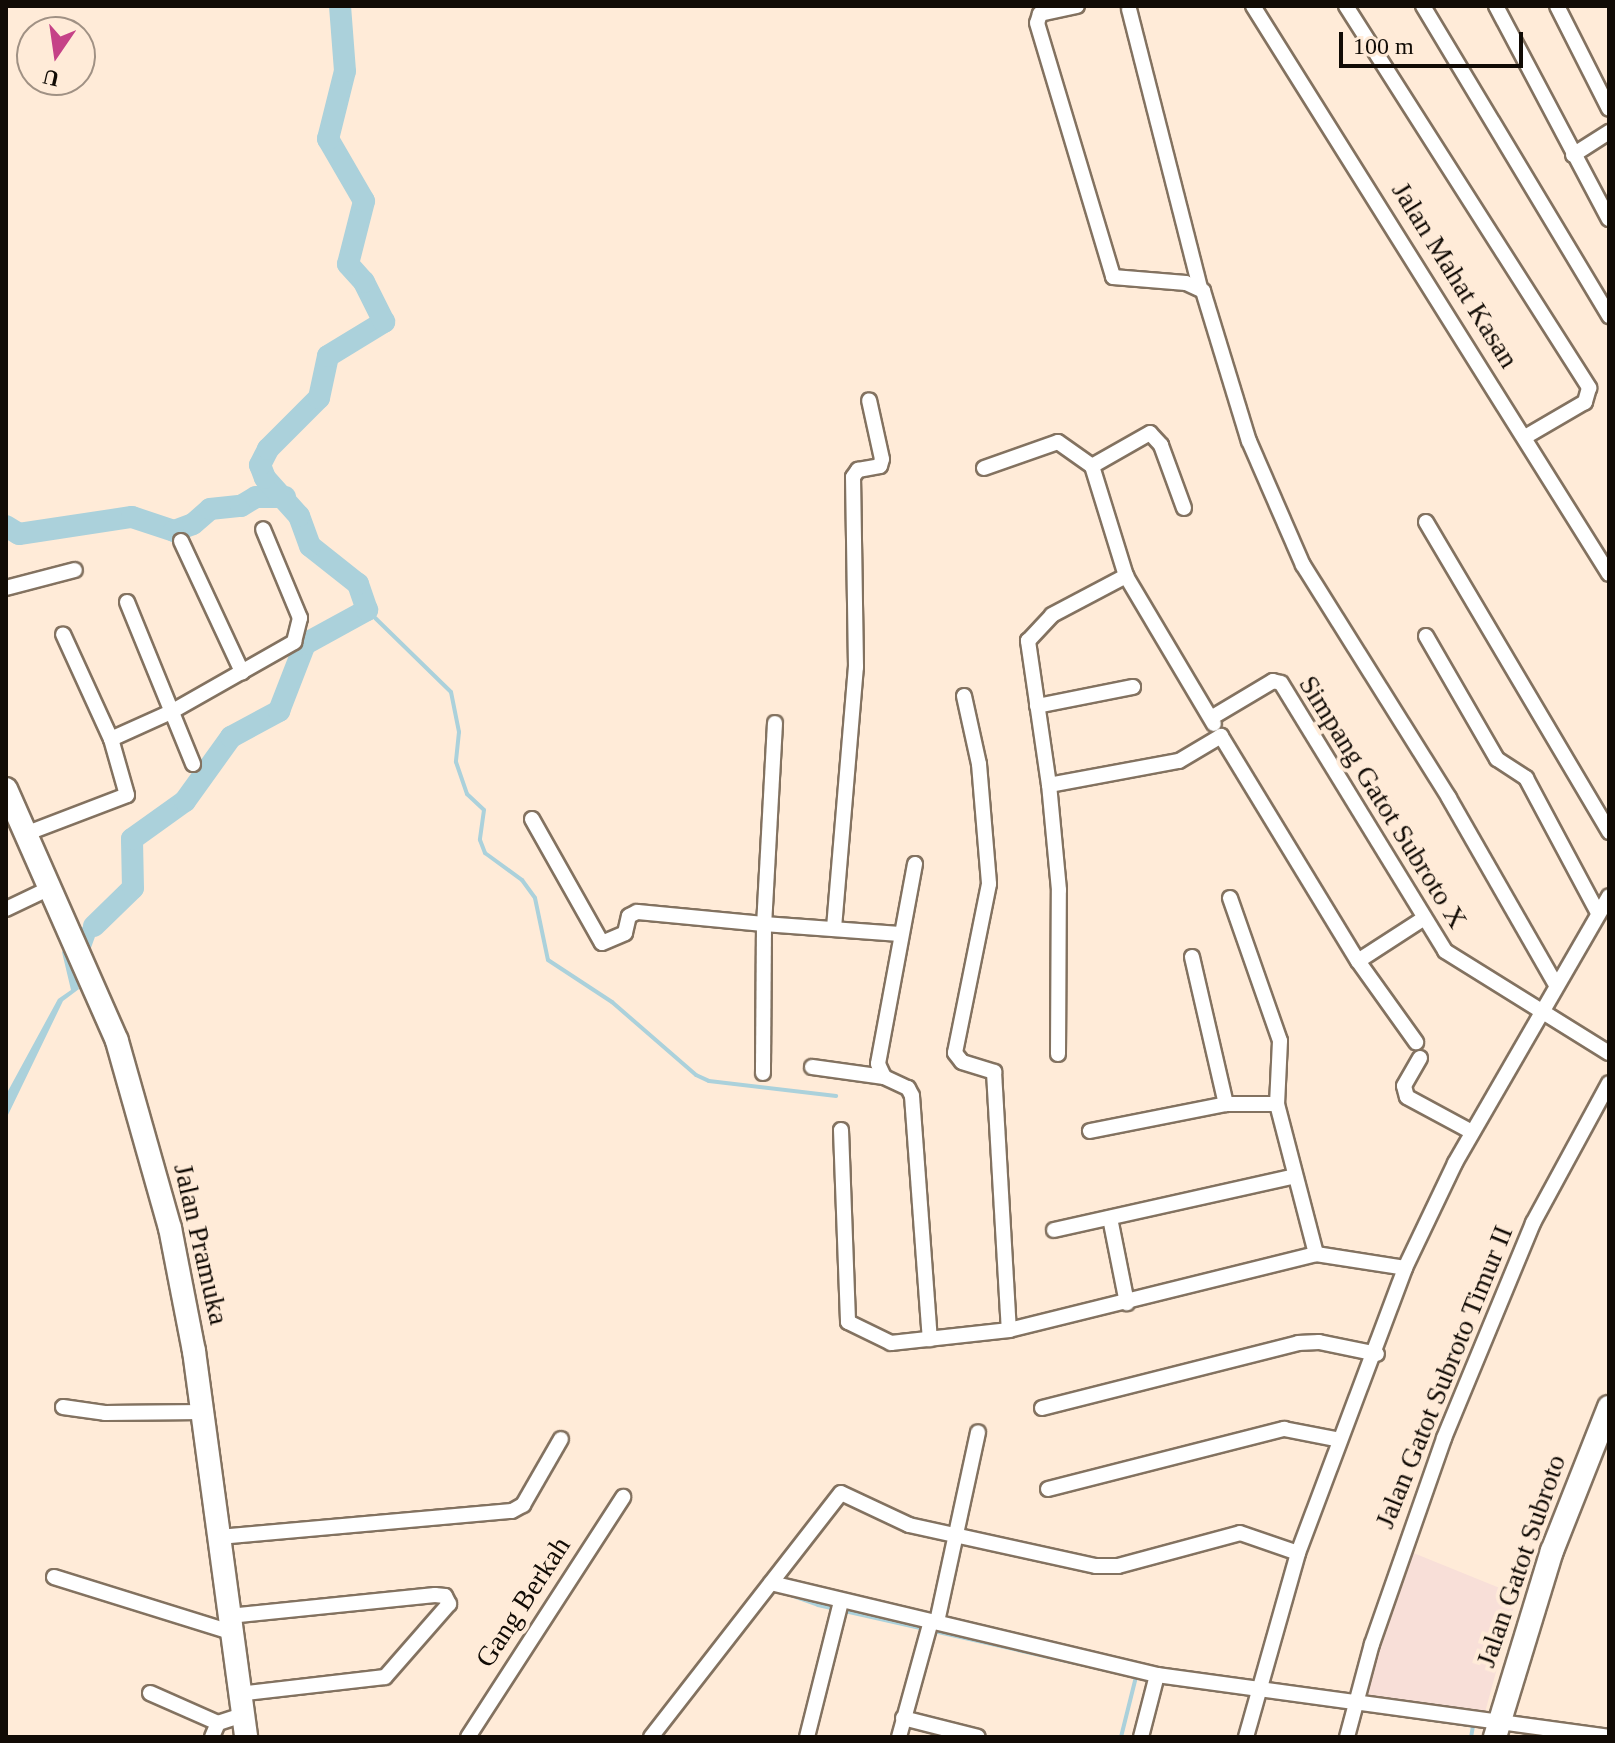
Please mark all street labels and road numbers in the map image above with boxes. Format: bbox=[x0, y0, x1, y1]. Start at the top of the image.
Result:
street label: Jalan Mahat Kasan bbox=[1384, 176, 1526, 374]
street label: Simpang Gatot Subroto X bbox=[1291, 669, 1475, 935]
street label: Jalan Pramuka bbox=[166, 1160, 236, 1328]
street label: Jalan Gatot Subroto Timur II bbox=[1368, 1220, 1520, 1534]
street label: Jalan Gatot Subroto bbox=[1469, 1450, 1573, 1672]
street label: Gang Berkah bbox=[468, 1531, 578, 1673]

